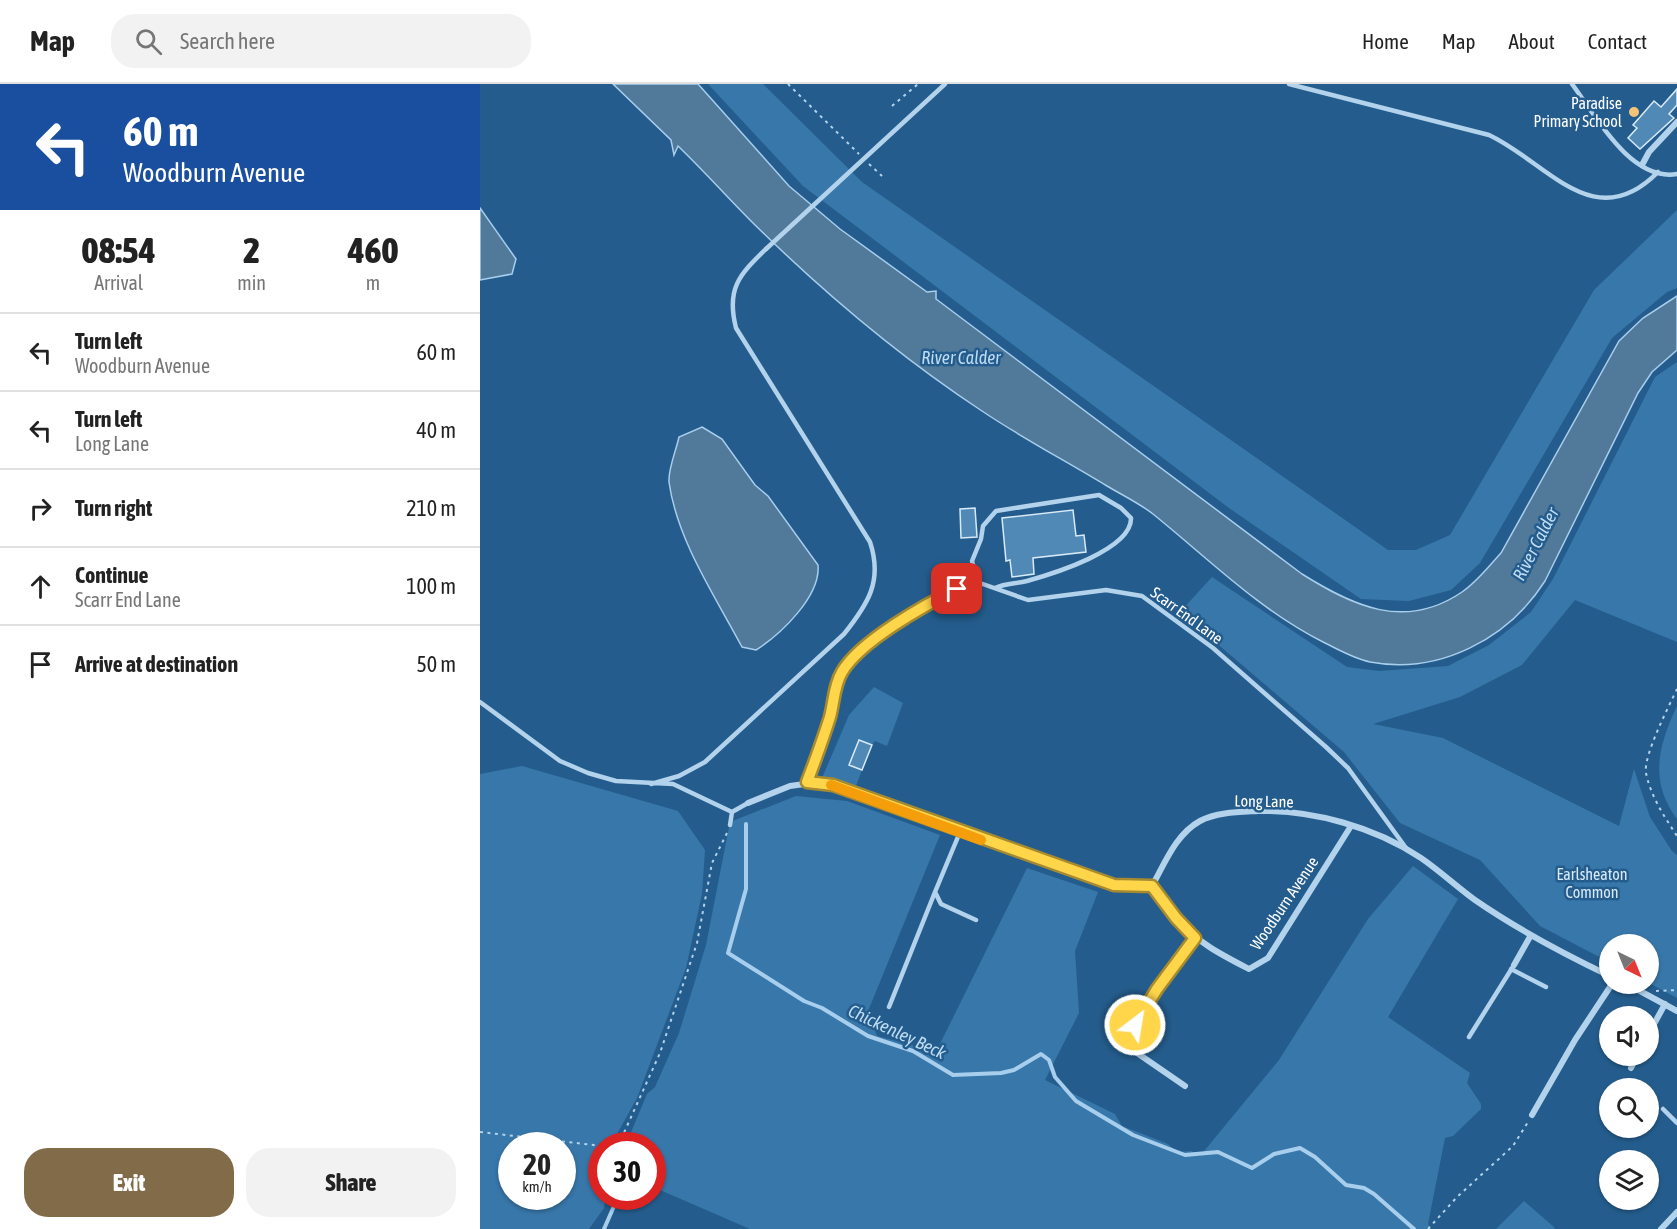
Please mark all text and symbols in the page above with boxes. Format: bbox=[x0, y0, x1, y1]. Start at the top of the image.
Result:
search box bbox=[111, 14, 531, 68]
text: Map bbox=[30, 25, 75, 57]
icon: search bbox=[132, 25, 165, 58]
text: Search here bbox=[180, 28, 275, 54]
text: Home bbox=[1362, 29, 1409, 53]
text: Map bbox=[1442, 29, 1476, 53]
text: About bbox=[1509, 29, 1555, 53]
text: Contact bbox=[1588, 29, 1647, 53]
place label: Paradise Primary School bbox=[1534, 94, 1623, 131]
marker: Paradise Primary School bbox=[1627, 105, 1641, 119]
text: 60 m bbox=[123, 107, 198, 155]
icon: left bbox=[24, 108, 102, 186]
text: Woodburn Avenue bbox=[123, 157, 305, 188]
text: 08:54 bbox=[82, 229, 156, 271]
text: 2 bbox=[243, 229, 260, 271]
text: 460 bbox=[348, 229, 398, 271]
text: Arrival bbox=[94, 271, 143, 294]
text: min bbox=[237, 271, 266, 294]
text: m bbox=[366, 271, 380, 294]
text: Turn left bbox=[75, 328, 142, 354]
icon: left bbox=[24, 336, 57, 369]
text: 60 m bbox=[416, 339, 456, 365]
water label: River Calder bbox=[921, 347, 1001, 368]
text: Woodburn Avenue bbox=[75, 354, 210, 377]
text: Turn left bbox=[75, 406, 142, 432]
icon: left bbox=[24, 414, 57, 447]
text: 40 m bbox=[416, 417, 456, 443]
text: Long Lane bbox=[75, 432, 149, 455]
icon: right bbox=[24, 492, 57, 525]
text: Turn right bbox=[75, 495, 152, 521]
text: 210 m bbox=[406, 495, 456, 521]
water label: River Calder bbox=[1508, 503, 1563, 584]
text: Continue bbox=[75, 562, 149, 588]
pin bbox=[931, 563, 982, 614]
icon: ahead bbox=[24, 570, 57, 603]
icon: arrive bbox=[940, 572, 973, 605]
text: 100 m bbox=[406, 573, 456, 599]
street label: Scarr End Lane bbox=[1147, 583, 1227, 647]
text: Scarr End Lane bbox=[75, 588, 181, 611]
icon: arrive bbox=[24, 648, 57, 681]
text: Arrive at destination bbox=[75, 651, 238, 677]
text: 50 m bbox=[416, 651, 456, 677]
street label: Long Lane bbox=[1234, 791, 1294, 812]
street label: Woodburn Avenue bbox=[1246, 853, 1322, 953]
park label: Earlsheaton Common bbox=[1556, 865, 1628, 901]
north arrow bbox=[1599, 934, 1659, 994]
map controls bbox=[1599, 934, 1659, 1210]
position arrow bbox=[1103, 993, 1167, 1057]
water label: Chickenley Beck bbox=[845, 1000, 950, 1064]
button: sound bbox=[1599, 1006, 1659, 1066]
button: search bbox=[1599, 1078, 1659, 1138]
speed limit sign: 30 bbox=[588, 1132, 666, 1210]
text: 20 bbox=[523, 1147, 551, 1181]
button: Exit bbox=[24, 1148, 234, 1217]
button: Share bbox=[246, 1148, 456, 1217]
button: layers bbox=[1599, 1150, 1659, 1210]
text: km/h bbox=[522, 1178, 552, 1195]

